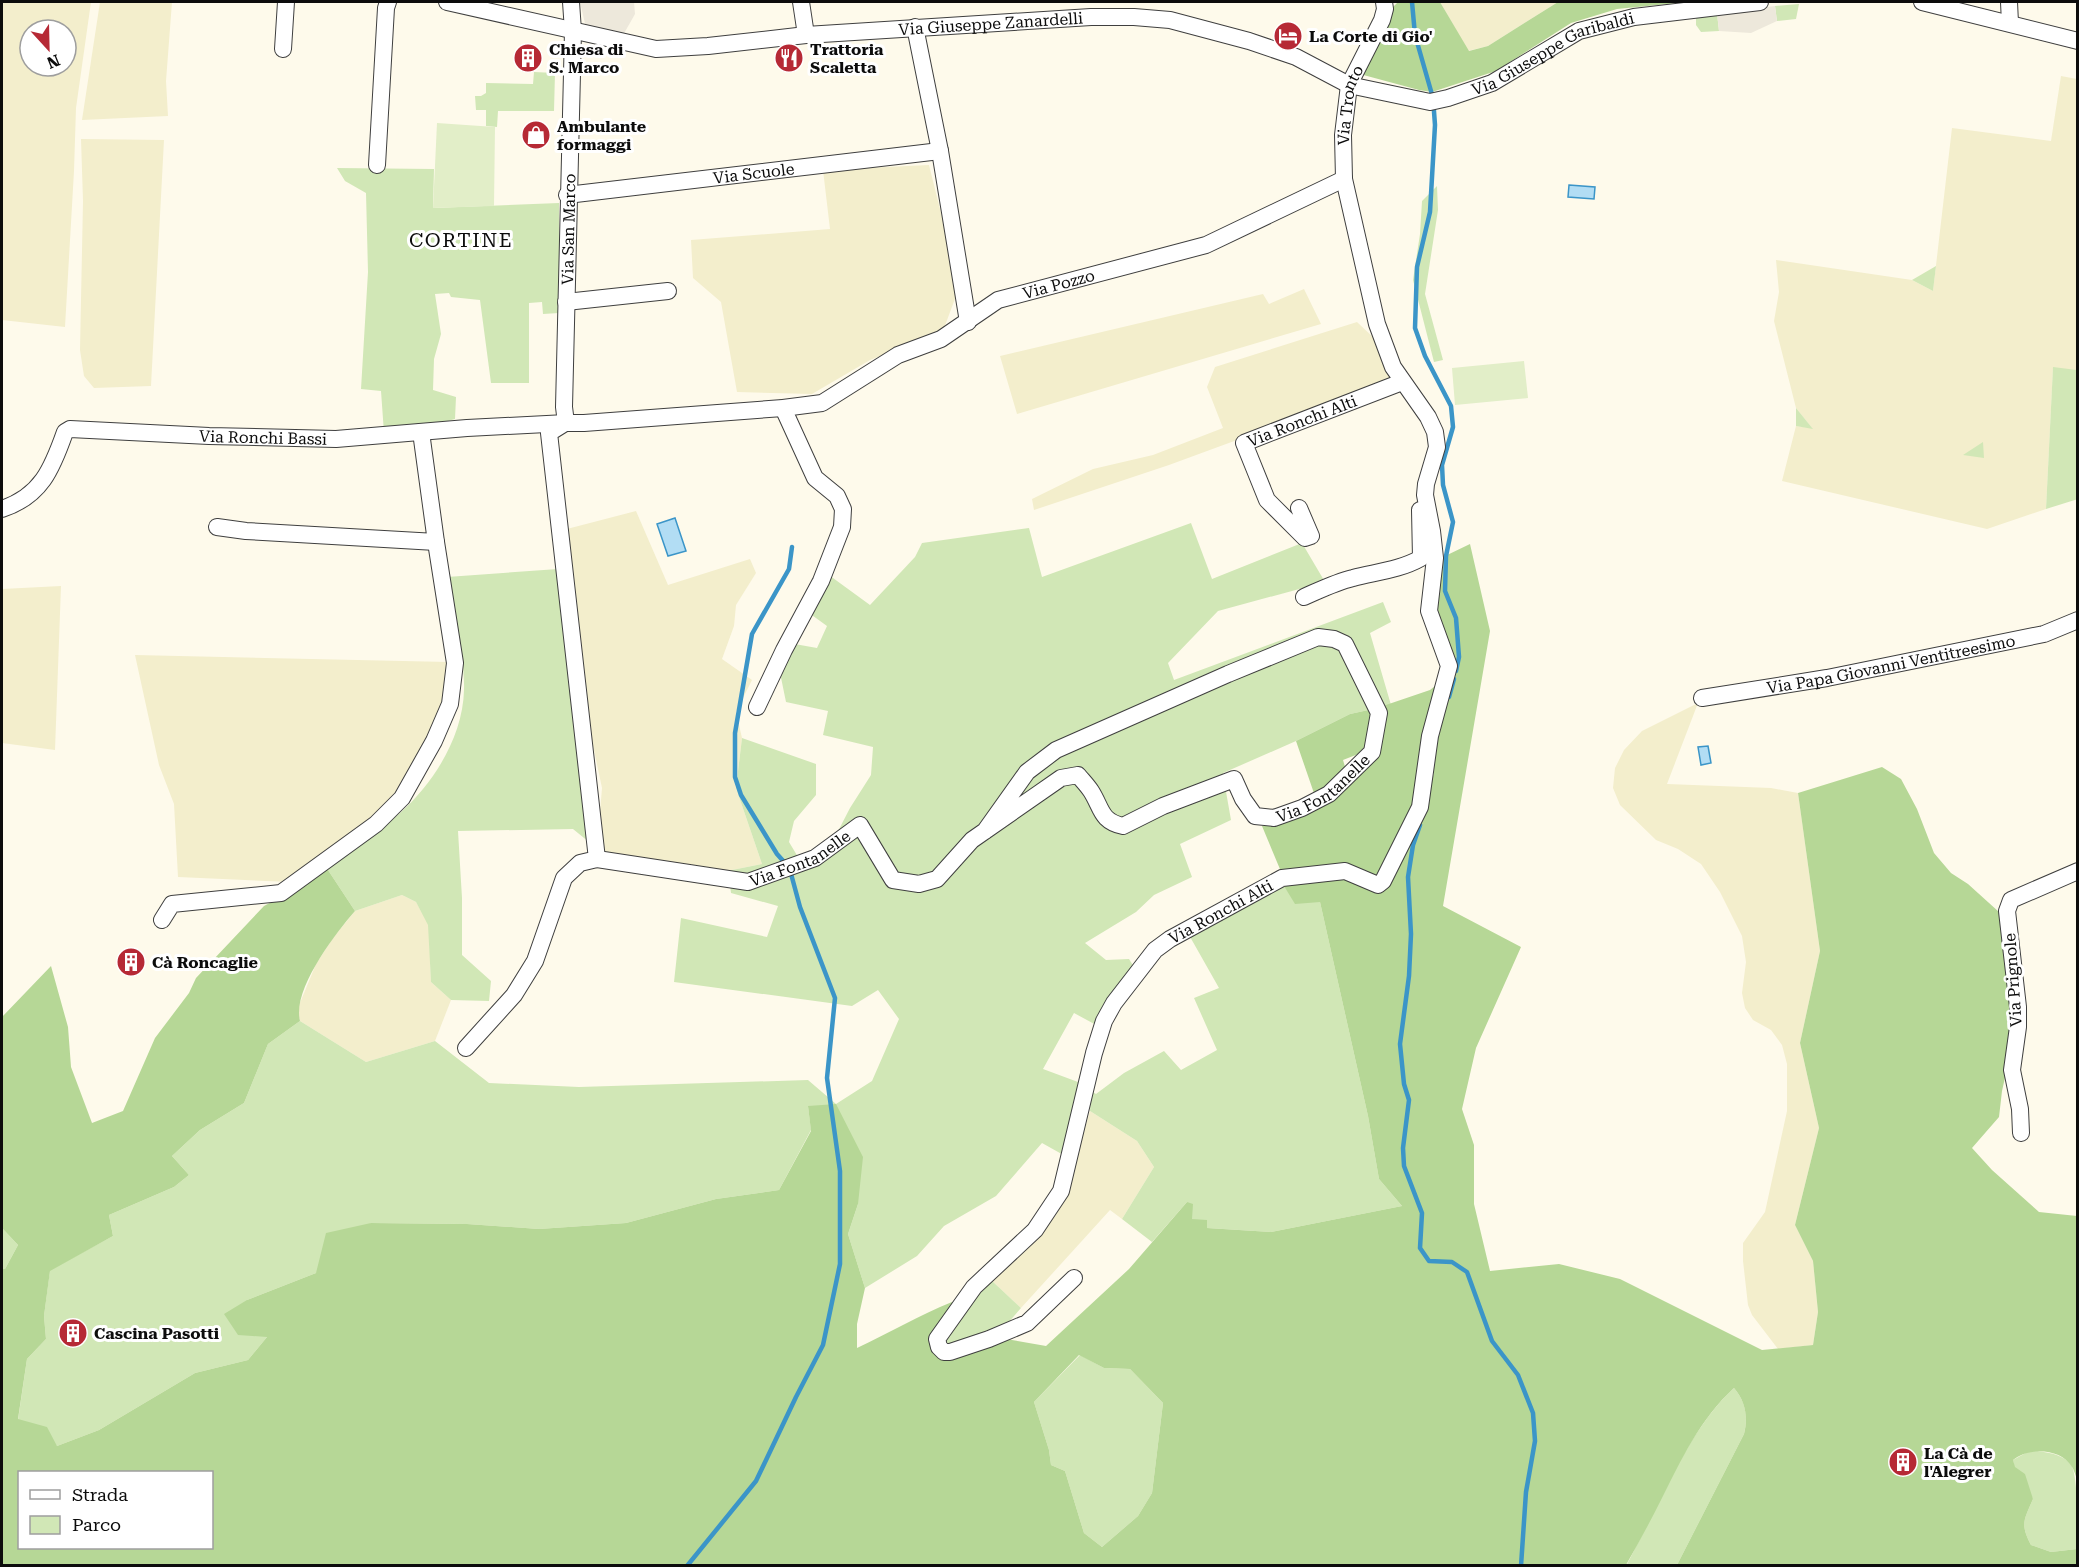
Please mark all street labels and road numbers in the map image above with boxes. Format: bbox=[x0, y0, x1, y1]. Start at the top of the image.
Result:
street label: Via Giuseppe Zanardelli bbox=[898, 8, 1084, 39]
street label: Via Giuseppe Garibaldi bbox=[1469, 8, 1636, 99]
street label: Via Tronto bbox=[1333, 62, 1367, 145]
street label: Via Scuole bbox=[712, 159, 796, 187]
street label: Via San Marco bbox=[557, 173, 579, 285]
street label: Via Pozzo bbox=[1020, 265, 1097, 303]
street label: Via Ronchi Alti bbox=[1244, 391, 1359, 450]
street label: Via Ronchi Bassi bbox=[198, 426, 327, 448]
street label: Via Papa Giovanni Ventitreesimo bbox=[1765, 631, 2017, 697]
street label: Via Fontanelle bbox=[1274, 750, 1374, 826]
street label: Via Fontanelle bbox=[747, 826, 854, 890]
street label: Via Ronchi Alti bbox=[1165, 875, 1276, 948]
street label: Via Prignole bbox=[2000, 932, 2026, 1028]

